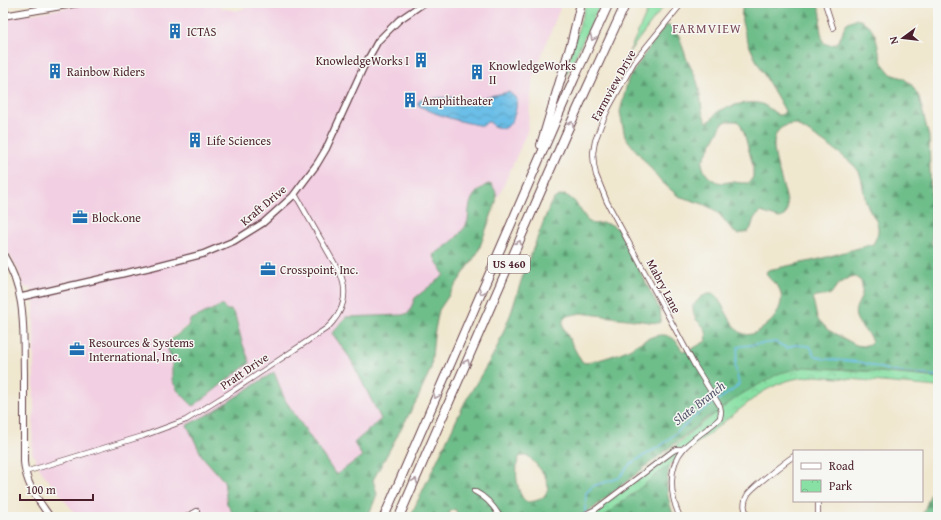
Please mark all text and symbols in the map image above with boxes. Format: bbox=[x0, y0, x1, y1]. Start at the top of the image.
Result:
north arrow bbox=[883, 18, 923, 58]
district label: FARMVIEW bbox=[672, 19, 742, 38]
building icon: ICTAS bbox=[166, 22, 184, 40]
place label: ICTAS bbox=[187, 23, 217, 40]
one-way arrow bbox=[590, 34, 598, 42]
text: N bbox=[884, 34, 902, 46]
street label: Farmview Drive bbox=[586, 46, 640, 124]
building icon: KnowledgeWorks I bbox=[412, 51, 430, 69]
place label: KnowledgeWorks I bbox=[316, 52, 409, 69]
place label: KnowledgeWorks II bbox=[489, 57, 576, 88]
building icon: Rainbow Riders bbox=[46, 62, 64, 80]
place label: Rainbow Riders bbox=[67, 63, 145, 80]
building icon: KnowledgeWorks II bbox=[468, 63, 486, 81]
building icon: Amphitheater bbox=[401, 91, 419, 109]
place label: Amphitheater bbox=[422, 92, 493, 109]
one-way arrow bbox=[566, 120, 574, 127]
building icon: Life Sciences bbox=[186, 131, 204, 149]
place label: Life Sciences bbox=[207, 132, 271, 149]
street label: Kraft Drive bbox=[236, 180, 290, 229]
office icon: Block.one bbox=[71, 208, 89, 226]
place label: Block.one bbox=[92, 209, 141, 226]
one-way arrow bbox=[514, 239, 522, 246]
road number: US 460 bbox=[488, 255, 530, 273]
street label: Mabry Lane bbox=[643, 256, 686, 316]
office icon: Crosspoint, Inc. bbox=[259, 260, 277, 278]
place label: Crosspoint, Inc. bbox=[280, 261, 358, 278]
one-way arrow bbox=[479, 287, 487, 295]
place label: Resources & Systems International, Inc. bbox=[89, 334, 194, 365]
office icon: Resources & Systems International, Inc. bbox=[68, 340, 86, 358]
street label: Pratt Drive bbox=[216, 348, 272, 393]
one-way arrow bbox=[462, 359, 470, 366]
water label: Slate Branch bbox=[669, 376, 730, 430]
one-way arrow bbox=[433, 393, 441, 400]
legend bbox=[793, 450, 923, 502]
text: Road bbox=[829, 457, 855, 474]
scale bar bbox=[20, 476, 93, 502]
text: Park bbox=[829, 477, 853, 494]
one-way arrow bbox=[410, 478, 418, 486]
text: 100 m bbox=[26, 481, 56, 498]

